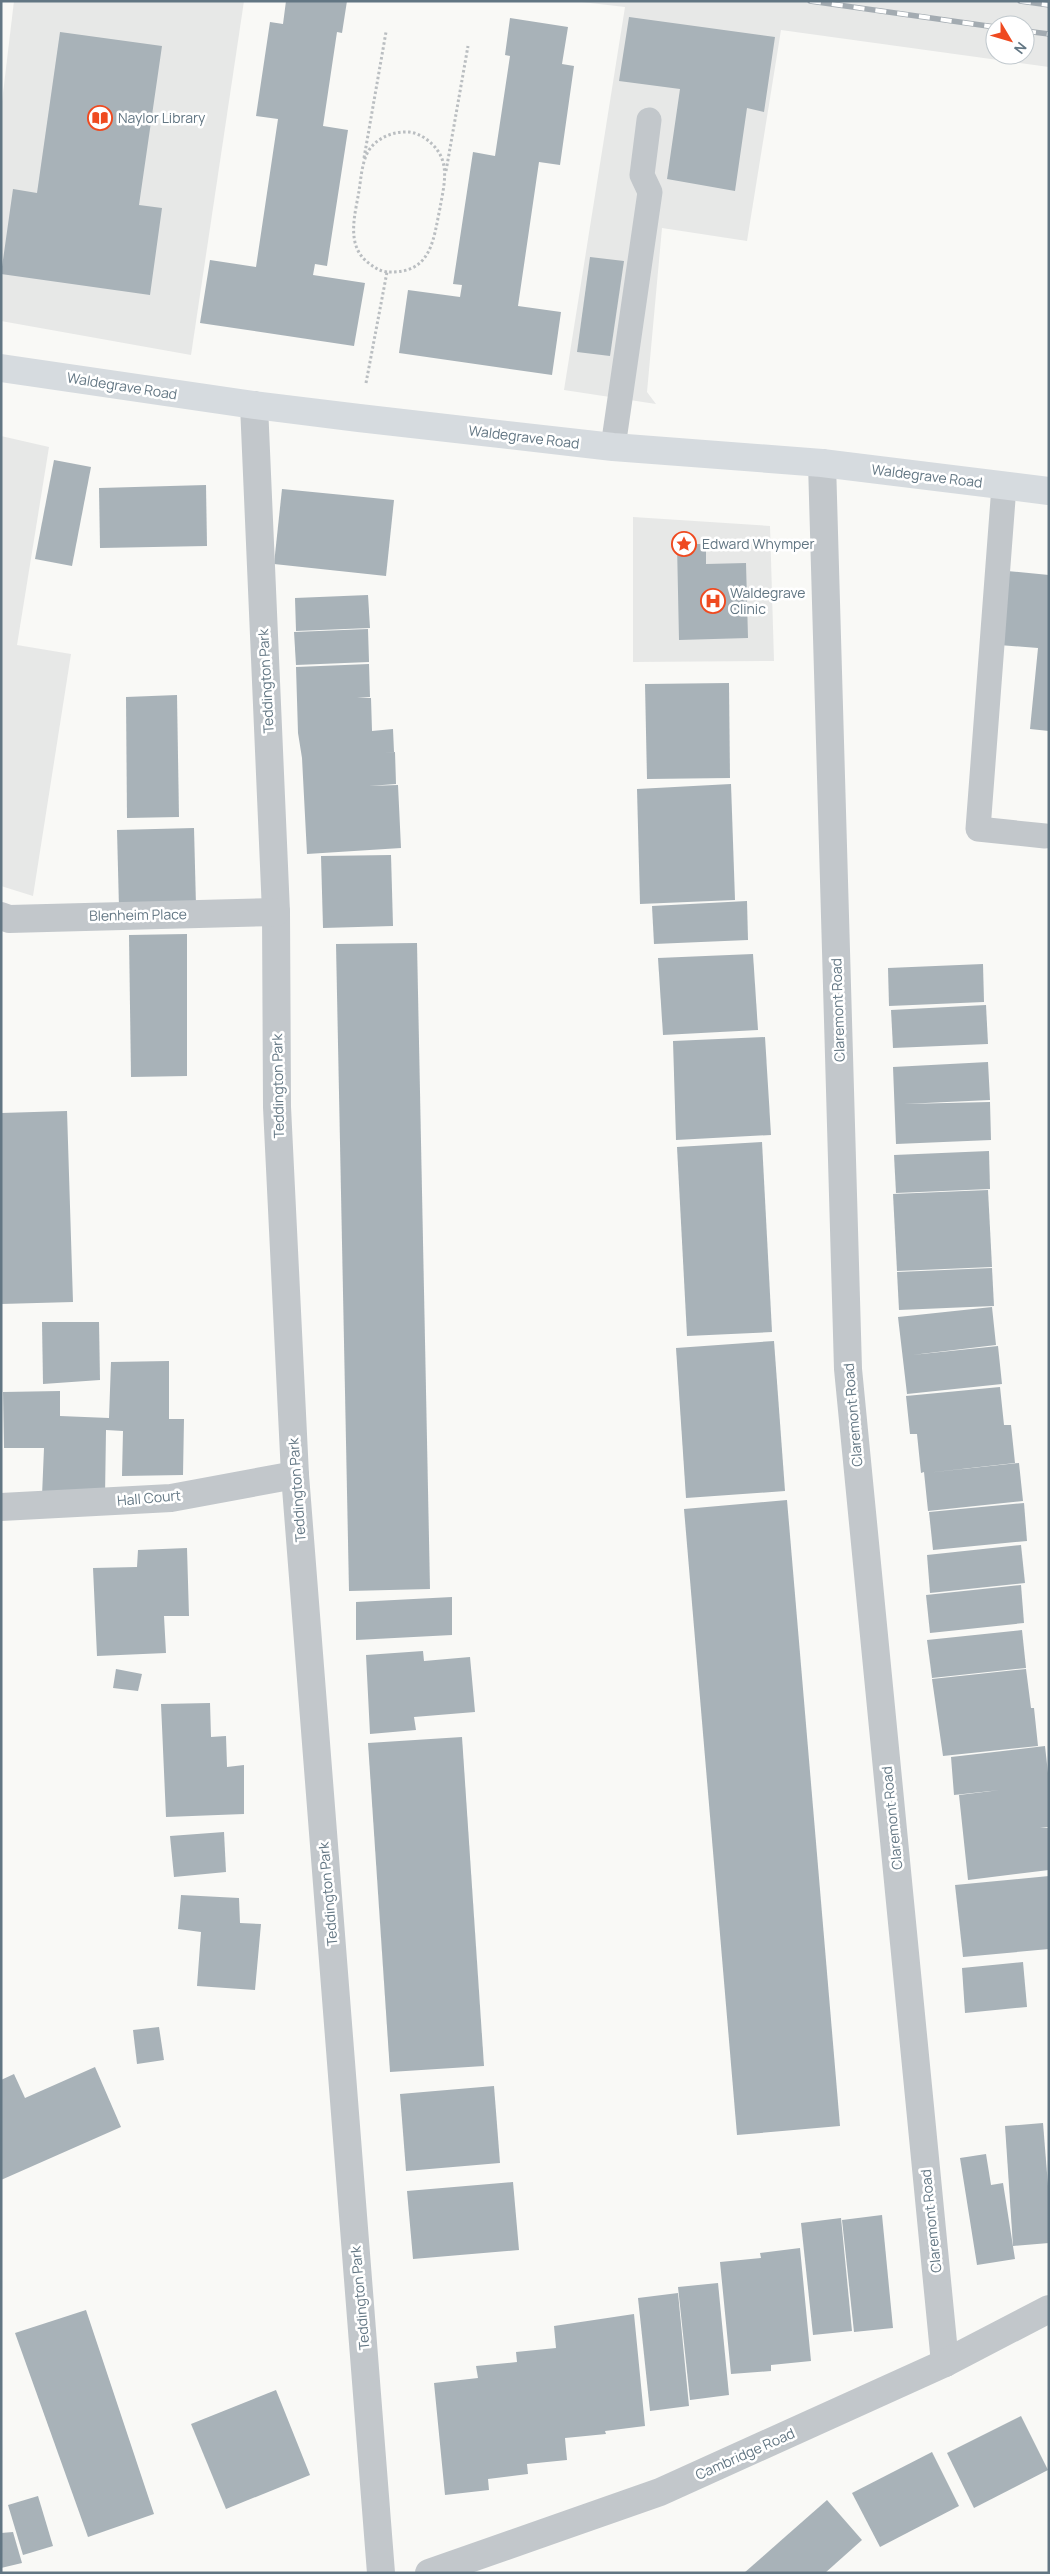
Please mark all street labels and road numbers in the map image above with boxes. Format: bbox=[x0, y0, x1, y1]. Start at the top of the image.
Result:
street label: Waldegrave Road bbox=[66, 367, 179, 404]
street label: Waldegrave Road bbox=[468, 420, 581, 453]
street label: Waldegrave Road bbox=[871, 459, 984, 492]
street label: Teddington Park bbox=[253, 627, 278, 734]
street label: Blenheim Place bbox=[89, 904, 187, 925]
street label: Claremont Road bbox=[826, 958, 849, 1062]
street label: Teddington Park bbox=[267, 1033, 288, 1138]
street label: Claremont Road bbox=[839, 1362, 866, 1468]
street label: Teddington Park bbox=[283, 1436, 310, 1543]
street label: Hall Court bbox=[116, 1485, 182, 1510]
street label: Claremont Road bbox=[877, 1765, 906, 1871]
street label: Teddington Park bbox=[313, 1840, 342, 1947]
street label: Claremont Road bbox=[916, 2168, 945, 2274]
street label: Teddington Park bbox=[345, 2244, 374, 2351]
street label: Cambridge Road bbox=[692, 2423, 798, 2484]

